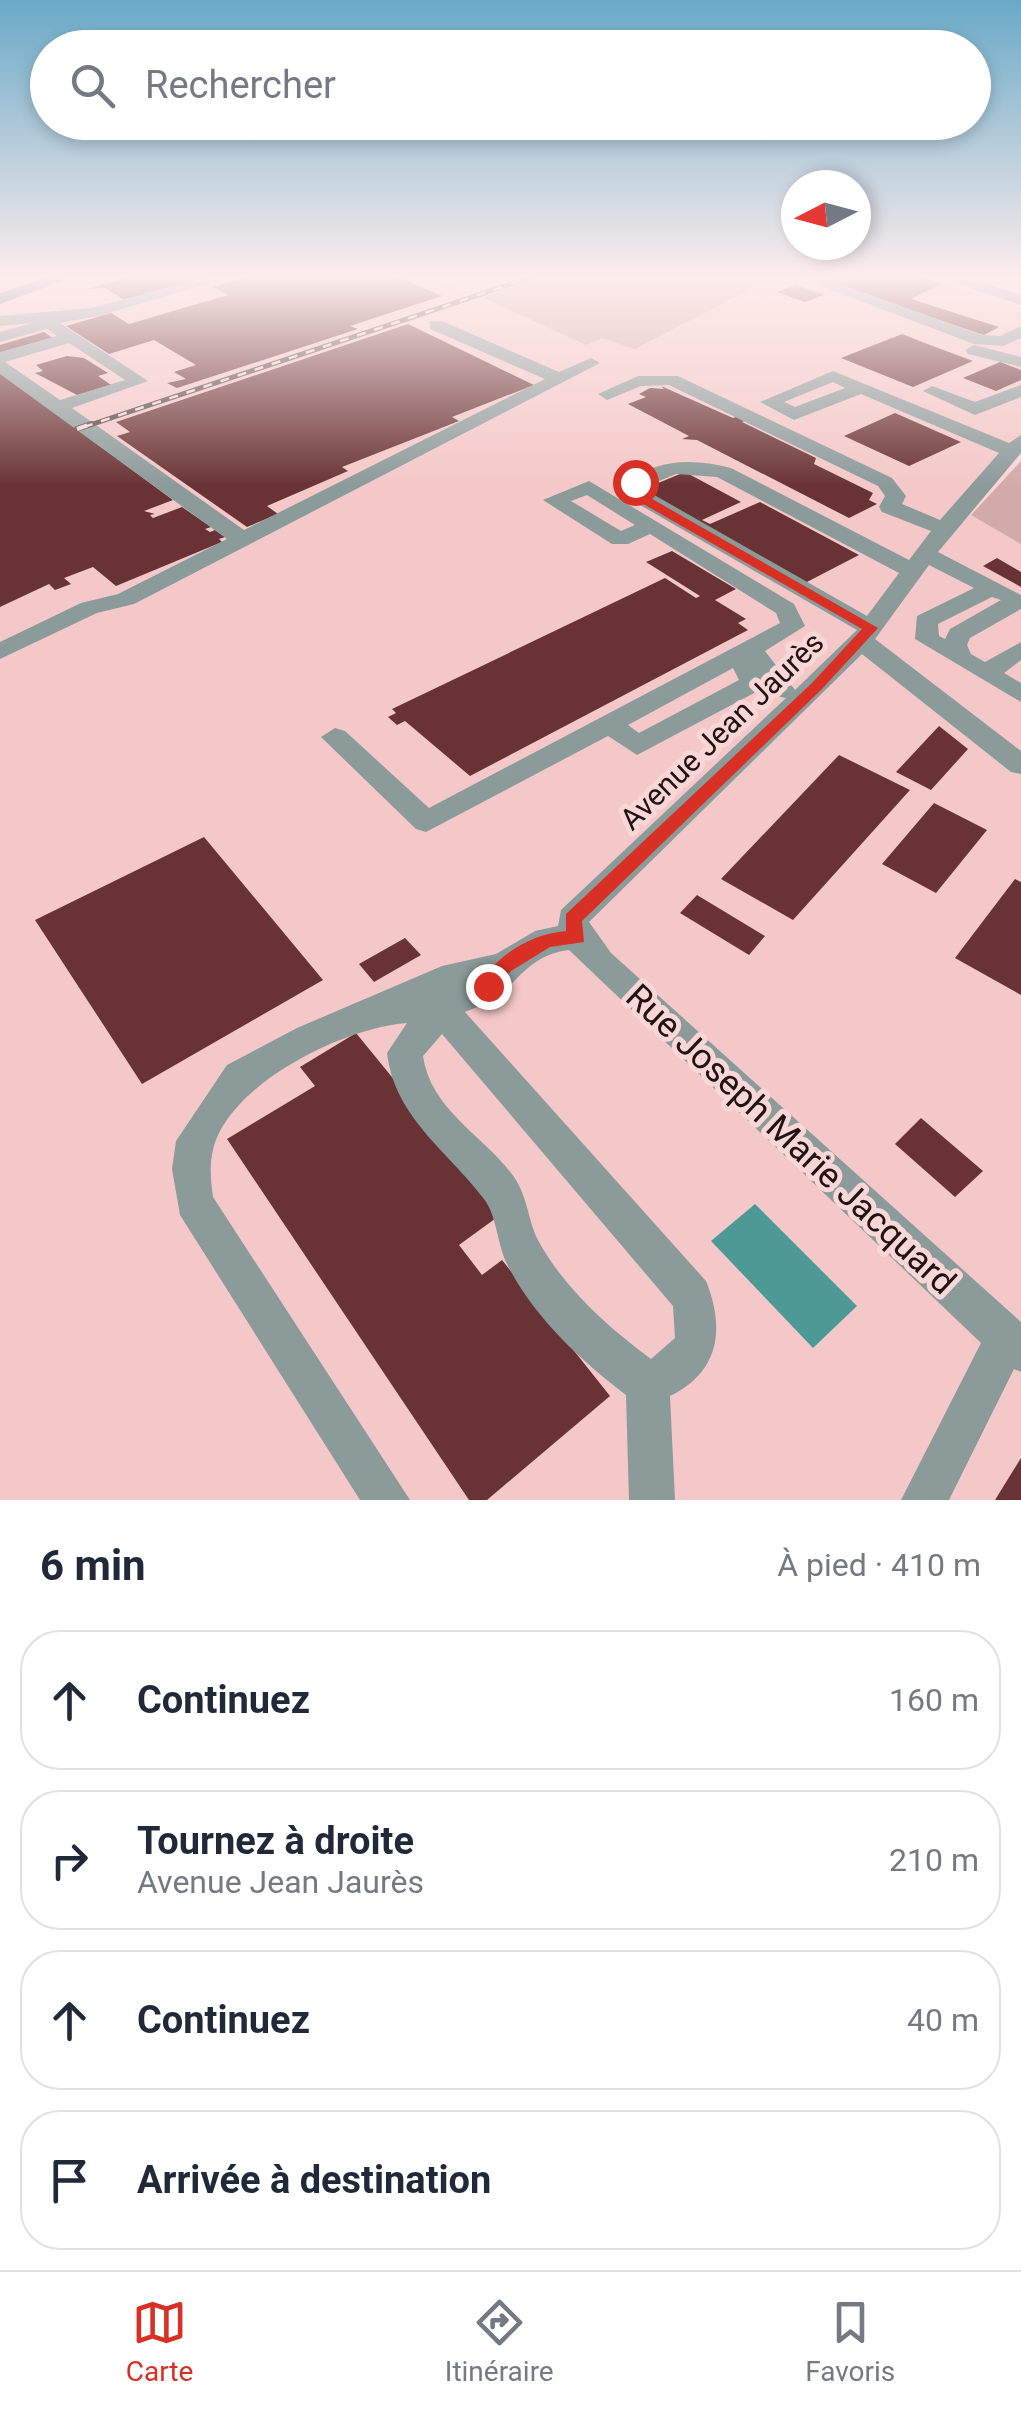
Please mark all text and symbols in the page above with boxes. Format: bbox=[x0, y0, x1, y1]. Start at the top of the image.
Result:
search box bbox=[30, 30, 991, 140]
icon: search bbox=[65, 58, 120, 113]
text: Rechercher bbox=[145, 63, 336, 107]
north arrow bbox=[781, 170, 871, 260]
route start bbox=[613, 460, 659, 506]
street label: Avenue Jean Jaurès bbox=[613, 625, 831, 837]
route end bbox=[466, 964, 512, 1010]
street label: Rue Joseph Marie Jacquard bbox=[618, 976, 964, 1303]
text: 6 min bbox=[40, 1541, 146, 1590]
text: À pied · 410 m bbox=[777, 1546, 981, 1584]
icon: ahead bbox=[42, 1673, 97, 1728]
text: Continuez bbox=[137, 1678, 310, 1722]
text: 160 m bbox=[889, 1681, 979, 1719]
text: Tournez à droite bbox=[137, 1819, 414, 1863]
icon: right bbox=[42, 1833, 97, 1888]
text: 210 m bbox=[889, 1841, 979, 1879]
text: Avenue Jean Jaurès bbox=[137, 1863, 424, 1901]
icon: ahead bbox=[42, 1993, 97, 2048]
text: Continuez bbox=[137, 1998, 310, 2042]
text: 40 m bbox=[907, 2001, 979, 2039]
icon: arrive bbox=[42, 2153, 97, 2208]
text: Arrivée à destination bbox=[137, 2158, 491, 2202]
tab: Carte bbox=[126, 2295, 193, 2388]
tab: Itinéraire bbox=[445, 2295, 554, 2388]
tab: Favoris bbox=[805, 2295, 895, 2388]

